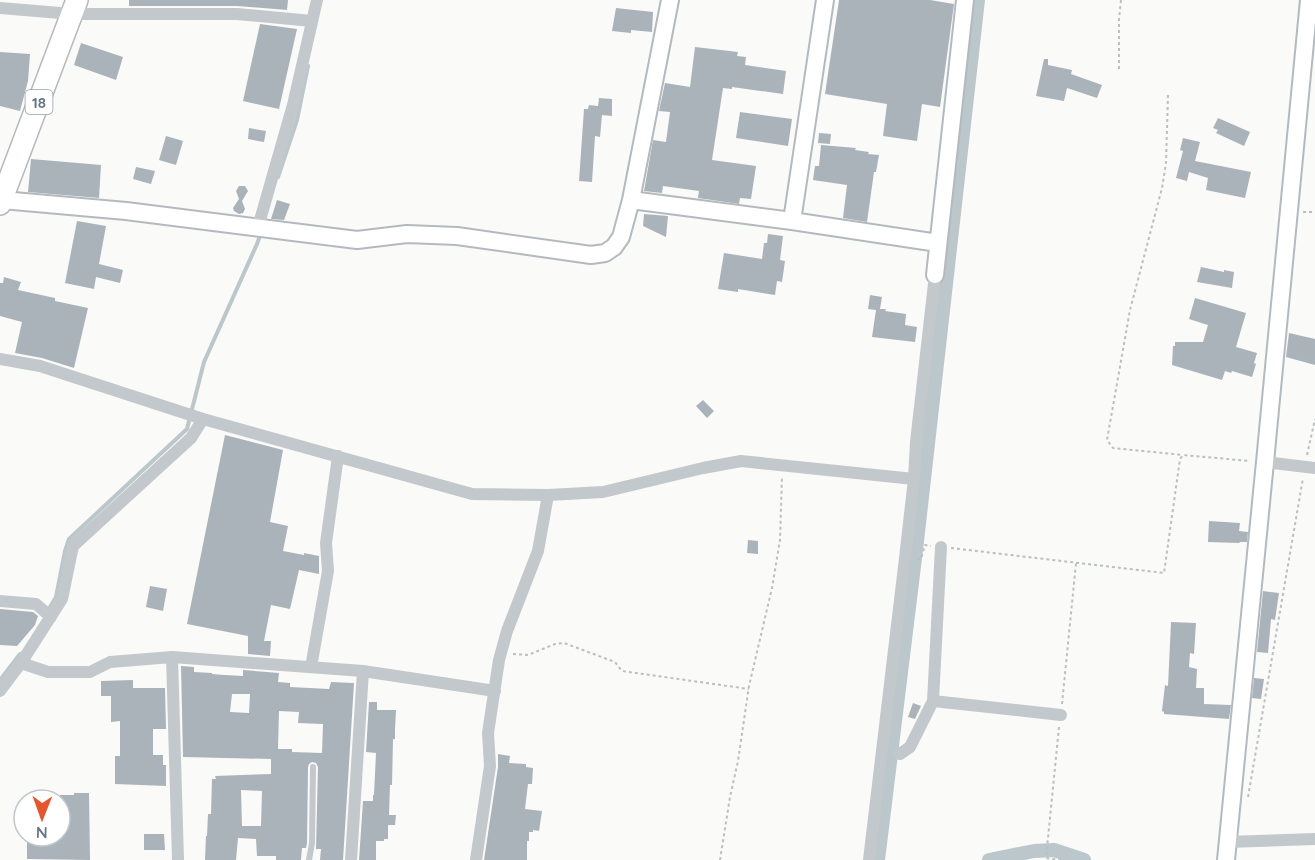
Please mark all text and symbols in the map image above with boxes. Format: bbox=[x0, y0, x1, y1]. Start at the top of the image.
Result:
road number: 18 bbox=[26, 90, 52, 114]
north arrow bbox=[12, 788, 72, 848]
text: N bbox=[36, 823, 48, 843]

